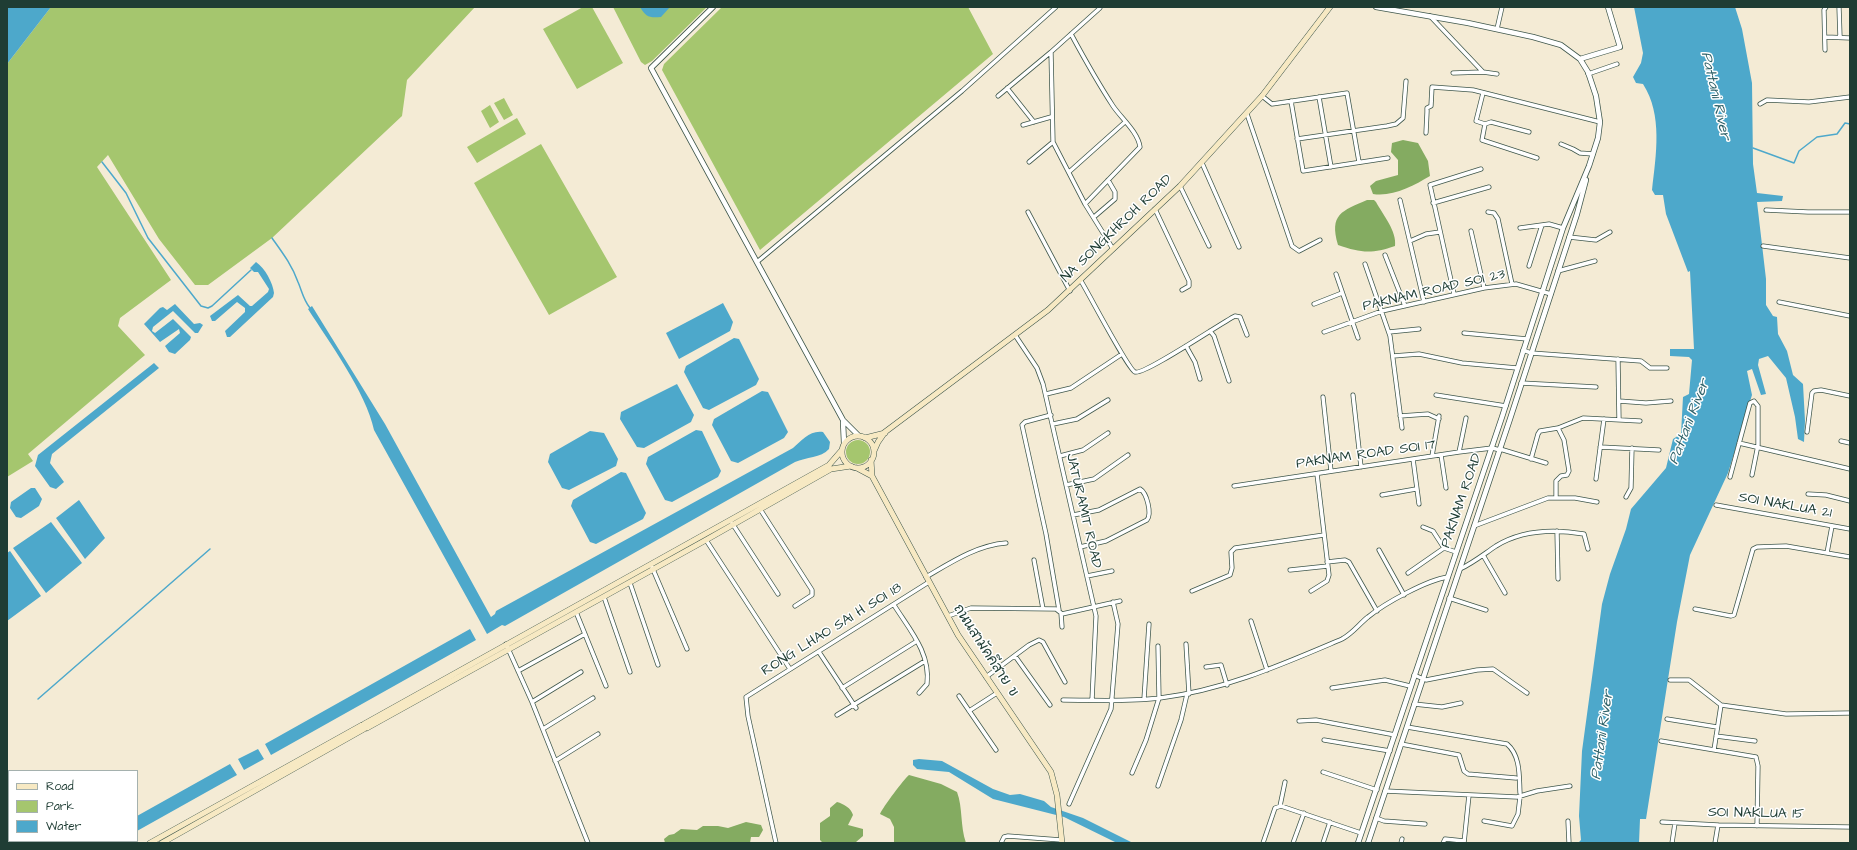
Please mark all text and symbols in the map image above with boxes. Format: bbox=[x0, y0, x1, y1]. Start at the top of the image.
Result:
water label: Pattani River bbox=[1696, 50, 1734, 142]
street label: NA SONGKHROH ROAD bbox=[1058, 172, 1176, 286]
street label: PAKNAM ROAD SOI 23 bbox=[1361, 266, 1507, 316]
water label: Pattani River bbox=[1665, 377, 1715, 467]
street label: PAKNAM ROAD SOI 17 bbox=[1295, 437, 1437, 473]
street label: JATURAMIT ROAD bbox=[1062, 452, 1104, 570]
street label: PAKNAM ROAD bbox=[1438, 452, 1486, 550]
street label: SOI NAKLUA 21 bbox=[1737, 490, 1833, 522]
street label: RONG LHAO SAI H SOI 18 bbox=[759, 580, 905, 680]
street label: ถนนสามัคคีสาย ข bbox=[949, 602, 1021, 700]
water label: Pattani River bbox=[1588, 689, 1618, 781]
legend bbox=[8, 770, 138, 842]
text: Road bbox=[46, 778, 74, 795]
text: Park bbox=[46, 798, 74, 815]
street label: SOI NAKLUA 15 bbox=[1708, 805, 1804, 823]
text: Water bbox=[46, 818, 81, 835]

